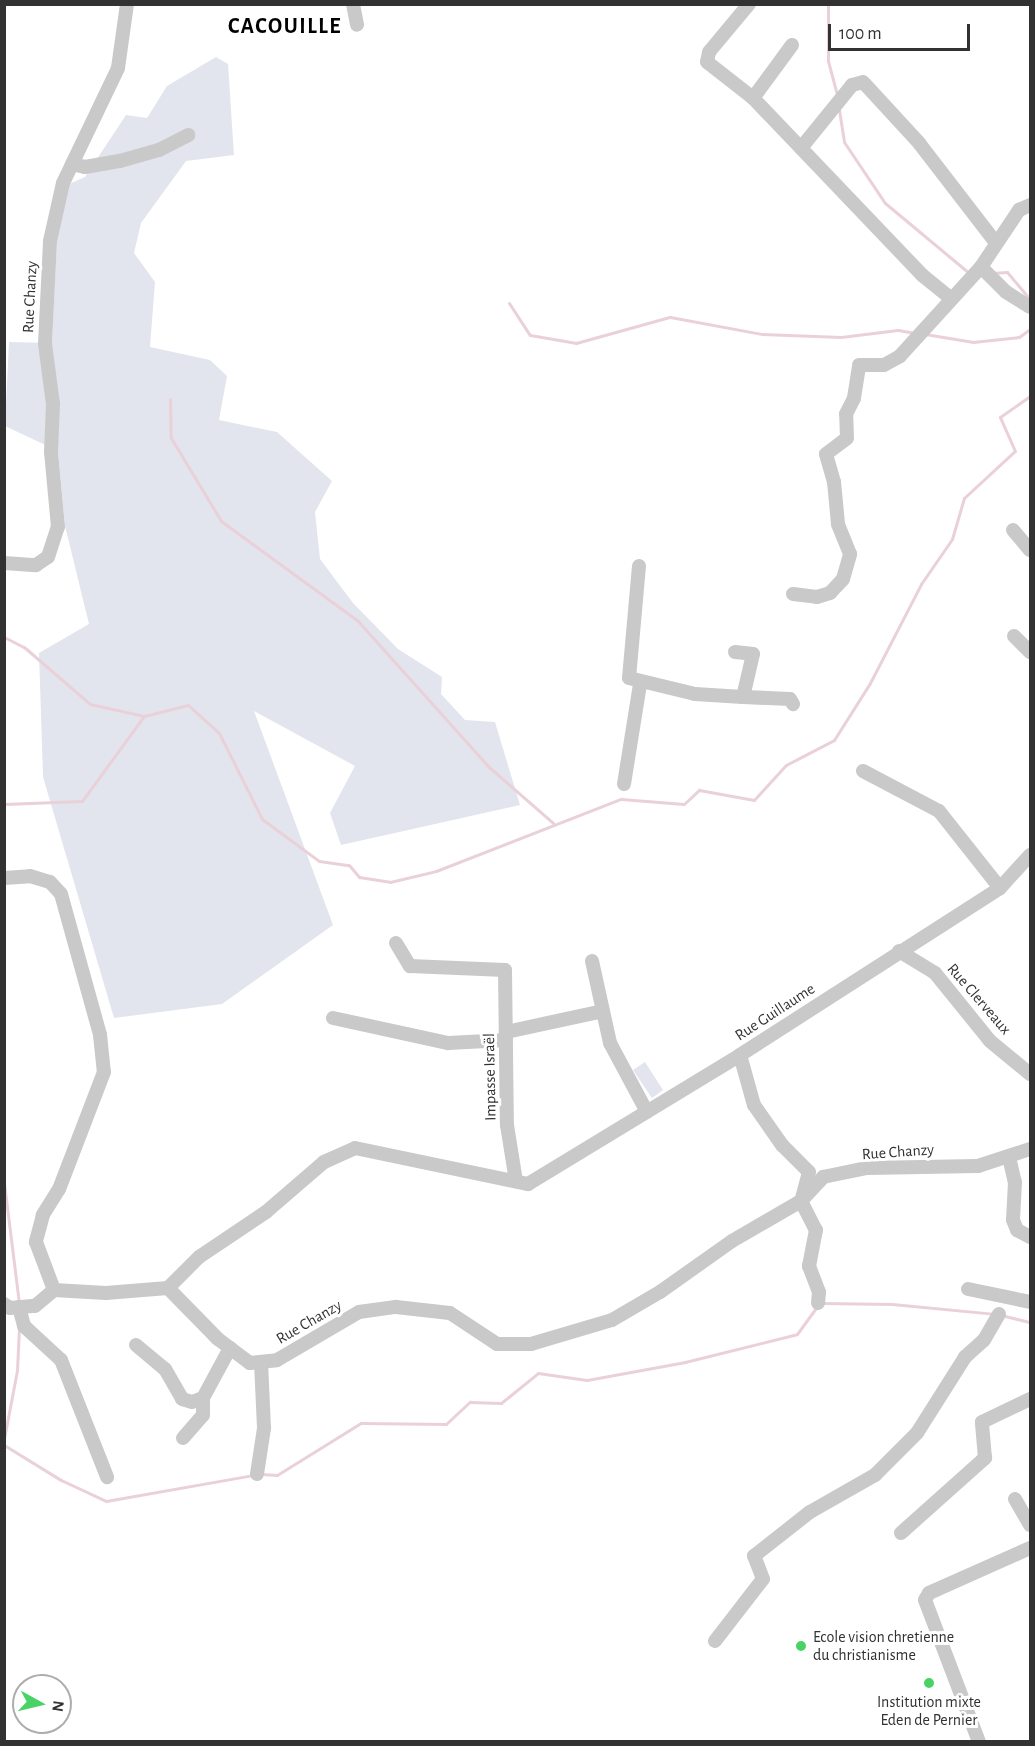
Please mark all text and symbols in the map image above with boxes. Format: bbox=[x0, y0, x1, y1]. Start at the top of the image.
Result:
scale bar bbox=[831, 12, 974, 50]
district label: CACOUILLE bbox=[228, 14, 342, 40]
text: 100 m bbox=[839, 25, 882, 43]
street label: Rue Chanzy bbox=[19, 260, 41, 334]
street label: Rue Clerveaux bbox=[943, 959, 1015, 1039]
street label: Rue Guillaume bbox=[731, 979, 819, 1045]
street label: Impasse Israël bbox=[480, 1033, 500, 1121]
street label: Rue Chanzy bbox=[861, 1140, 935, 1164]
street label: Rue Chanzy bbox=[273, 1296, 345, 1348]
place label: Ecole vision chretienne du christianisme bbox=[813, 1627, 954, 1665]
marker: Ecole vision chretienne du christianisme bbox=[794, 1639, 808, 1653]
north arrow bbox=[12, 1674, 72, 1734]
marker: Institution mixte Eden de Pernier bbox=[922, 1676, 936, 1690]
place label: Institution mixte Eden de Pernier bbox=[877, 1692, 981, 1730]
text: N bbox=[49, 1700, 67, 1713]

